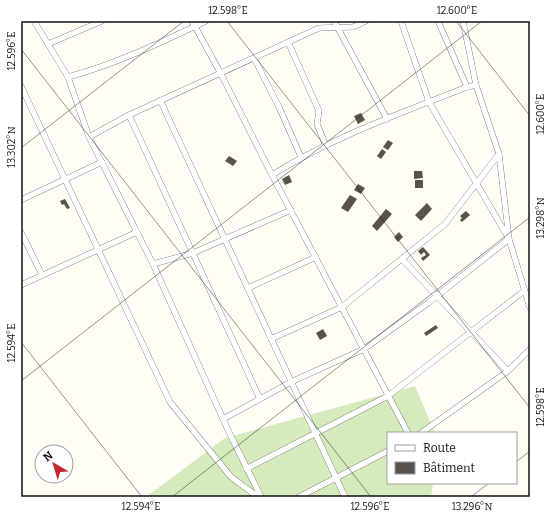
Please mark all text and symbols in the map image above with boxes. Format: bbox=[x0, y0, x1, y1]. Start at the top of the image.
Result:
text: 12.598°E bbox=[208, 5, 248, 17]
text: 12.600°E bbox=[437, 5, 477, 17]
text: 12.596°E bbox=[6, 32, 18, 70]
text: 12.600°E bbox=[535, 94, 547, 134]
text: 13.302°N bbox=[6, 126, 18, 168]
text: 13.298°N bbox=[535, 197, 547, 239]
text: 12.594°E bbox=[6, 324, 18, 362]
text: 12.598°E bbox=[535, 387, 547, 427]
legend bbox=[387, 432, 517, 484]
text: Route bbox=[423, 441, 456, 455]
north arrow bbox=[34, 444, 74, 484]
text: N bbox=[41, 448, 56, 464]
text: Bâtiment bbox=[423, 461, 476, 475]
text: 12.594°E bbox=[122, 501, 160, 513]
text: 12.596°E bbox=[351, 501, 389, 513]
text: 13.296°N bbox=[452, 501, 492, 513]

